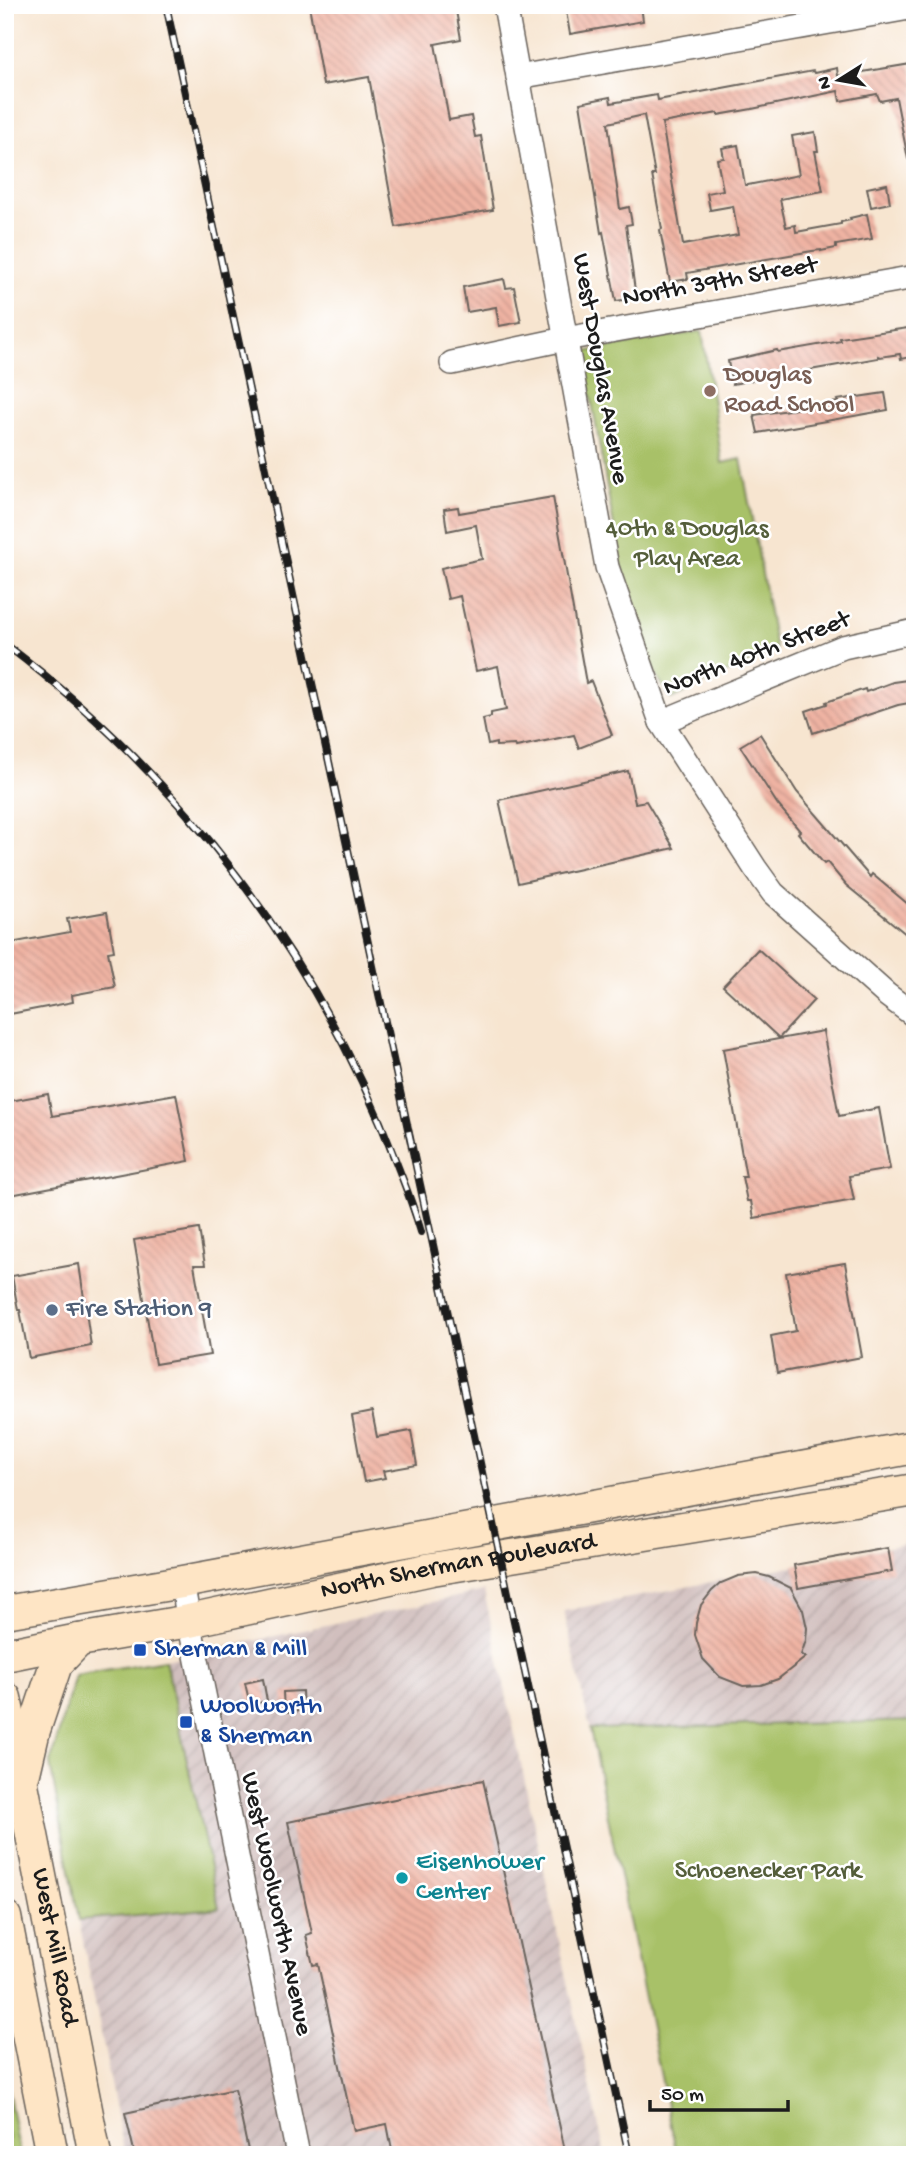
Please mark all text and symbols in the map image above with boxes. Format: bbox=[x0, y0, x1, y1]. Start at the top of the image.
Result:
north arrow bbox=[804, 46, 874, 116]
text: N bbox=[813, 74, 838, 91]
street label: North 39th Street bbox=[620, 250, 822, 315]
street label: West Douglas Avenue bbox=[563, 251, 635, 487]
place label: Douglas Road School bbox=[722, 361, 855, 422]
marker: Douglas Road School bbox=[702, 383, 718, 399]
park label: 40th & Douglas Play Area bbox=[605, 515, 770, 576]
street label: North 40th Street bbox=[659, 604, 857, 705]
place label: Fire Station 9 bbox=[65, 1295, 212, 1326]
marker: Fire Station 9 bbox=[44, 1302, 60, 1318]
street label: North Sherman Boulevard bbox=[318, 1527, 600, 1608]
place label: Sherman & Mill bbox=[154, 1635, 307, 1666]
marker: Sherman & Mill bbox=[132, 1642, 148, 1658]
place label: Woolworth & Sherman bbox=[200, 1692, 322, 1753]
marker: Woolworth & Sherman bbox=[178, 1714, 194, 1730]
street label: West Woolworth Avenue bbox=[232, 1769, 318, 2039]
place label: Eisenhower Center bbox=[416, 1848, 546, 1909]
park label: Schoenecker Park bbox=[675, 1857, 864, 1888]
street label: West Mill Road bbox=[23, 1866, 85, 2030]
marker: Eisenhower Center bbox=[394, 1870, 410, 1886]
scale bar bbox=[650, 2069, 789, 2113]
text: 50 m bbox=[661, 2084, 704, 2109]

